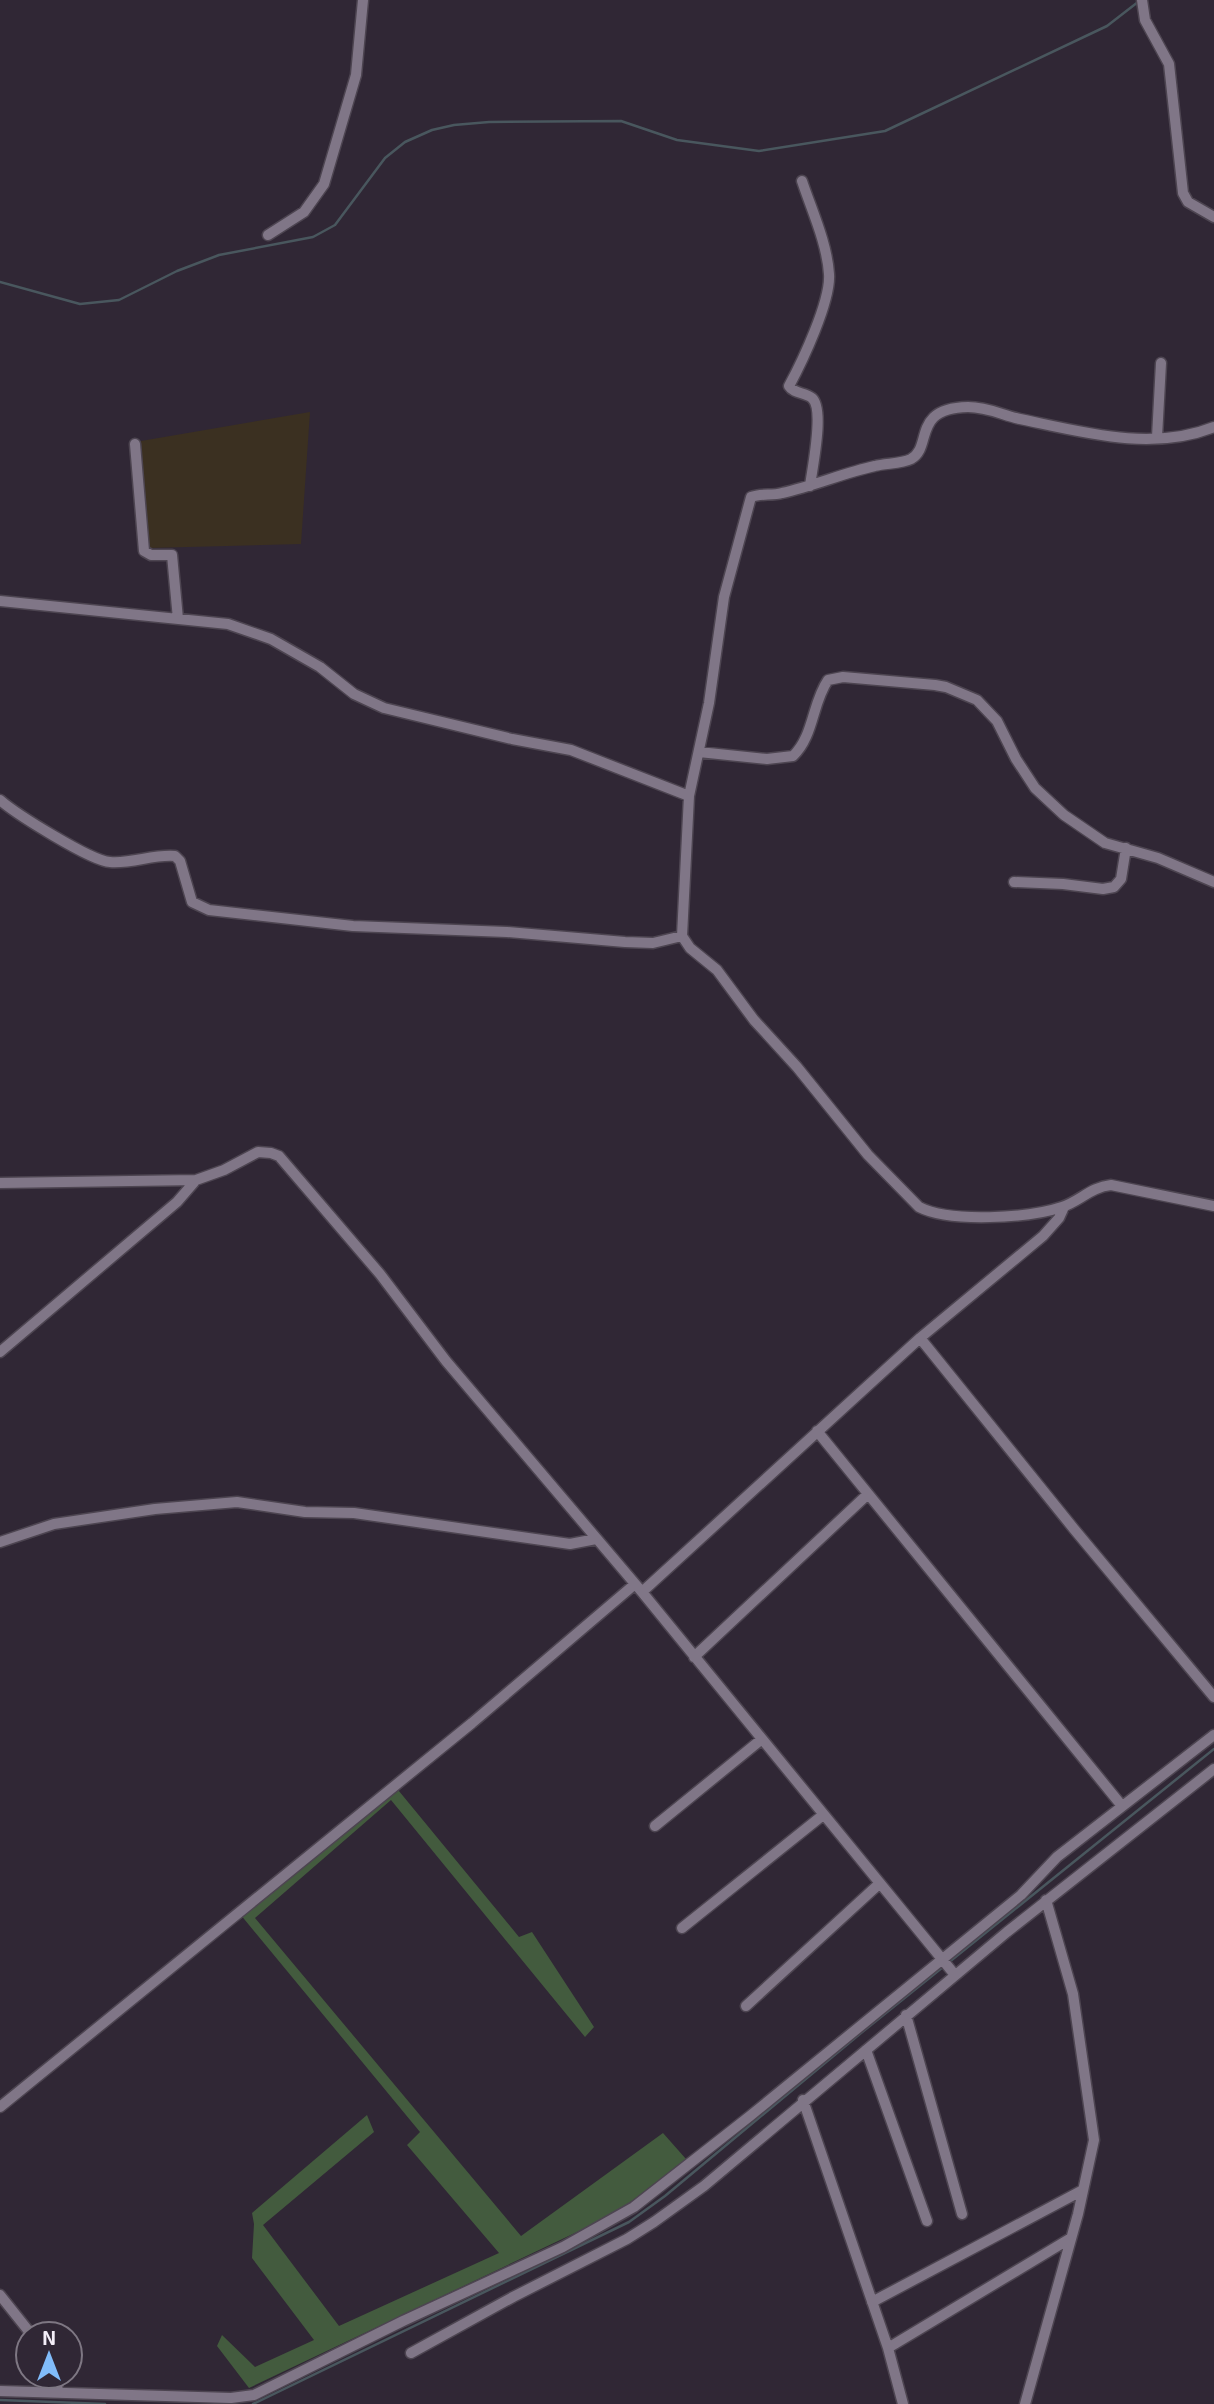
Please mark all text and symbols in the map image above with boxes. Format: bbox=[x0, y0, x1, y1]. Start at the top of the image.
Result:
north arrow bbox=[14, 2320, 84, 2390]
text: N bbox=[42, 2326, 56, 2349]

